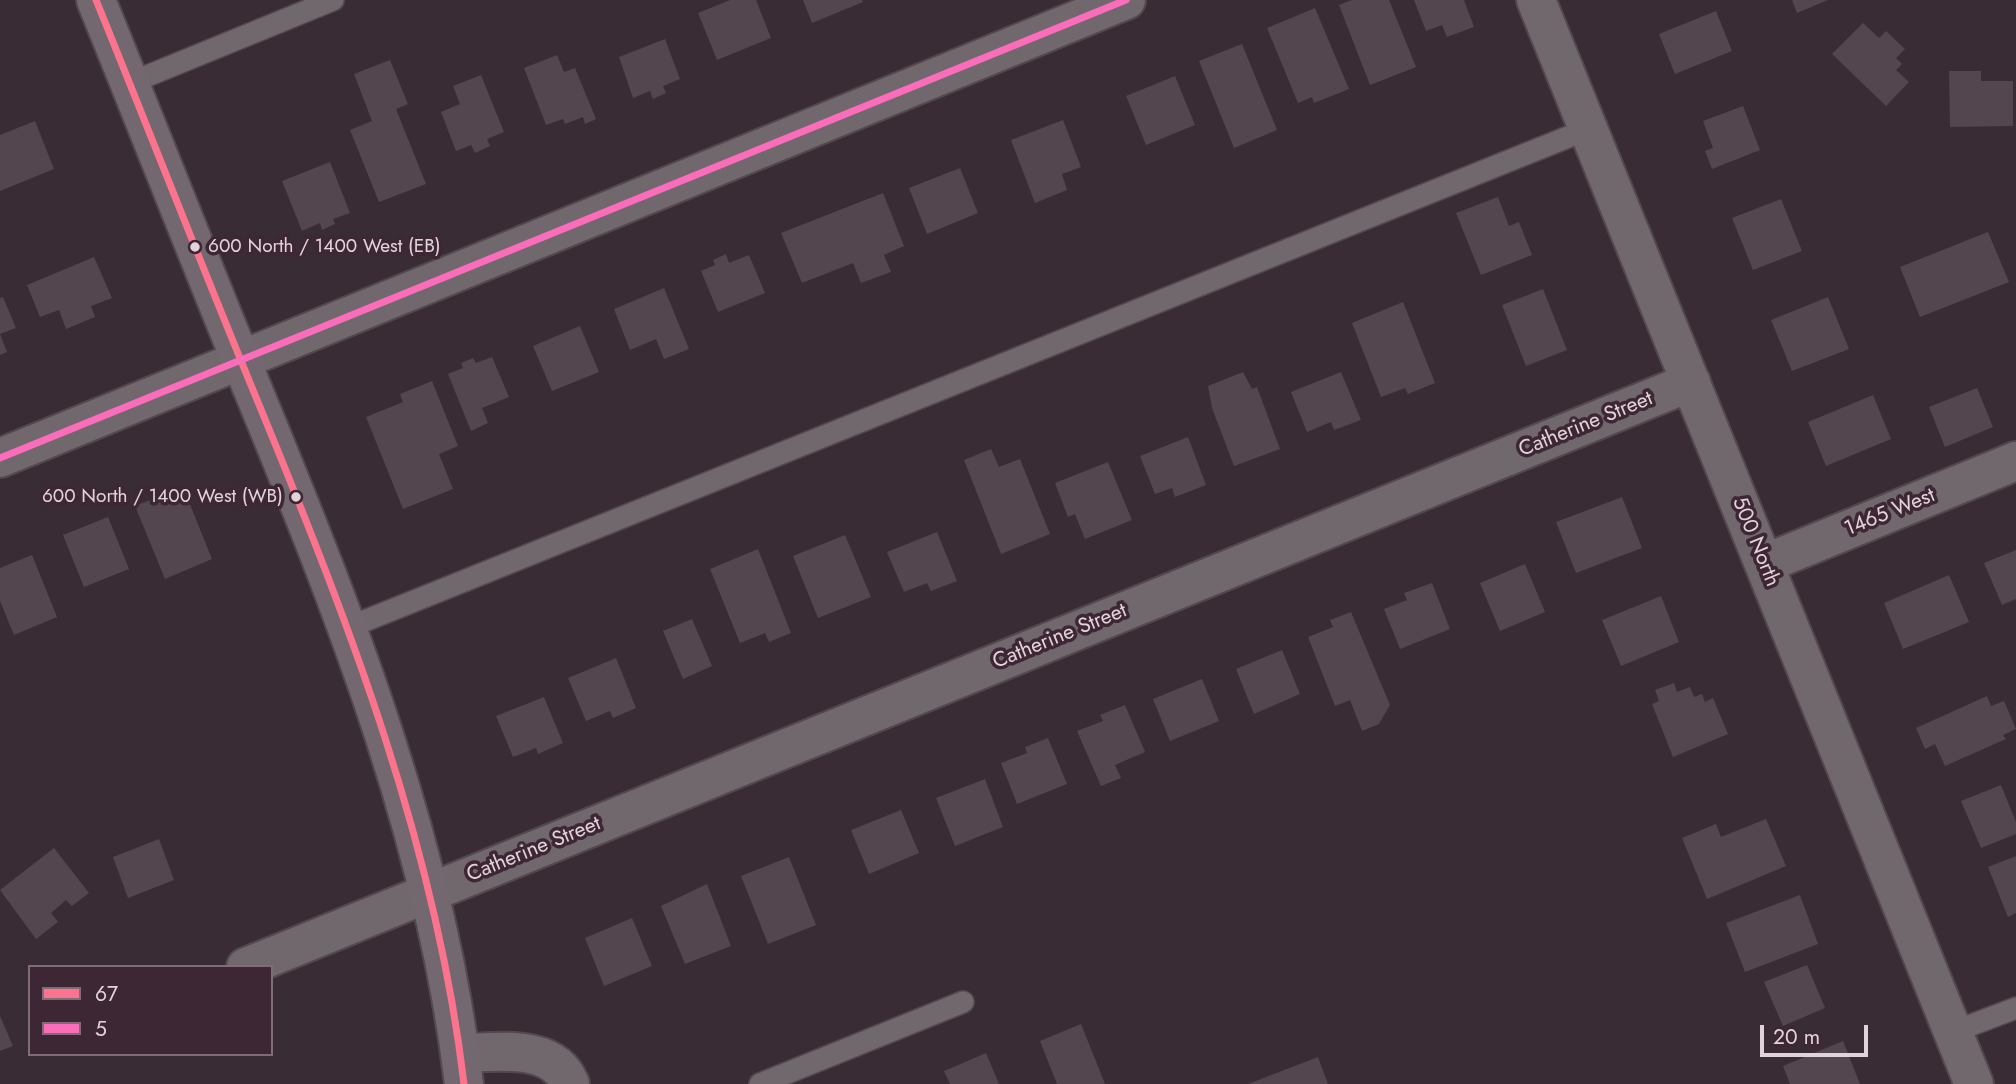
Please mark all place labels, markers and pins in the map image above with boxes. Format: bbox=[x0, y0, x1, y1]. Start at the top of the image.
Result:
place label: 600 North / 1400 West (EB) bbox=[208, 236, 441, 258]
marker: 600 North / 1400 West (EB) bbox=[188, 240, 202, 254]
place label: 600 North / 1400 West (WB) bbox=[42, 486, 283, 508]
marker: 600 North / 1400 West (WB) bbox=[289, 490, 303, 504]

